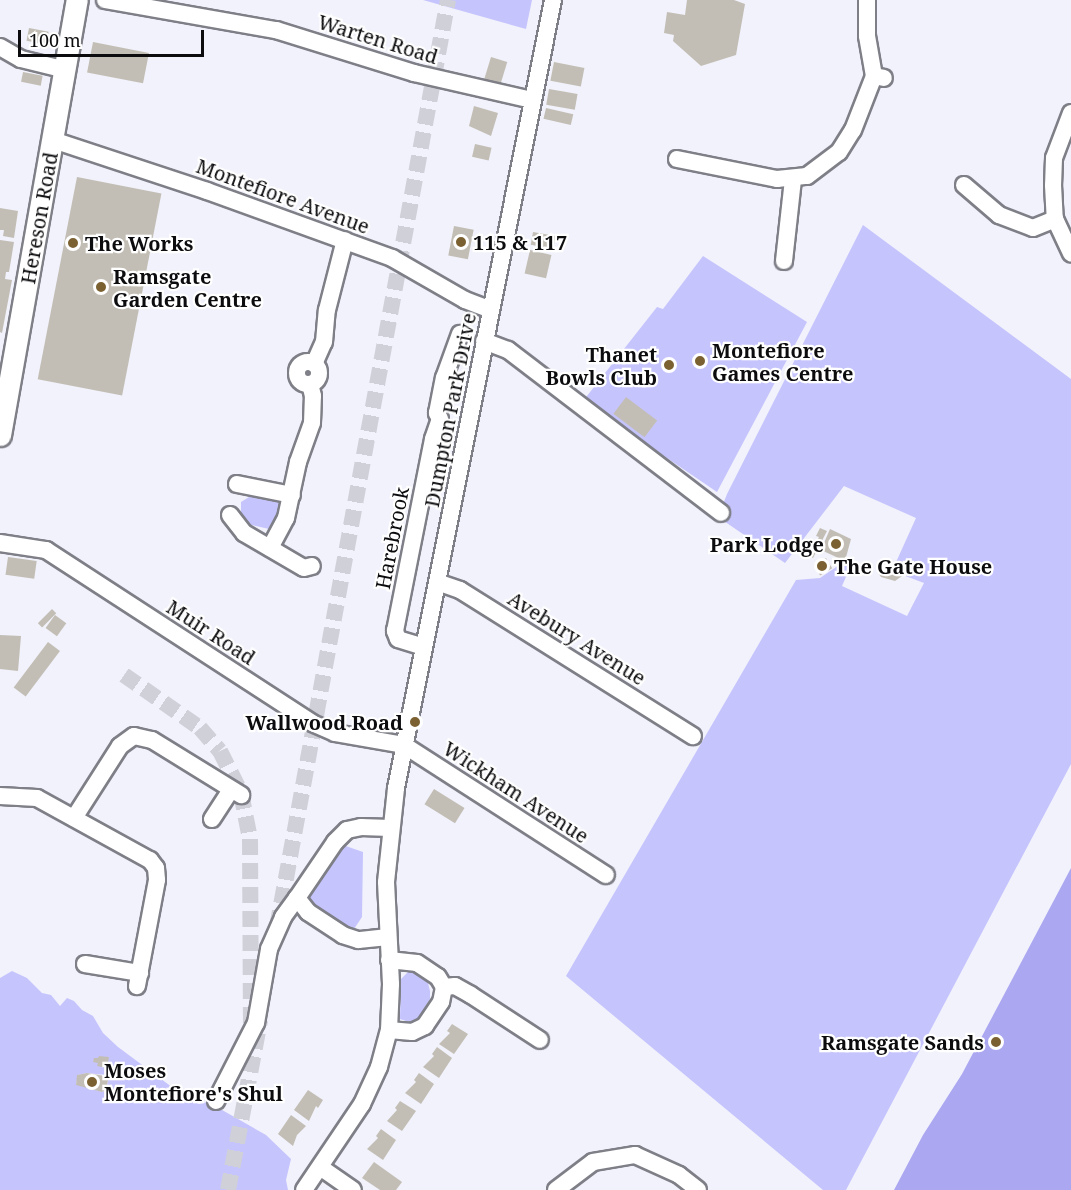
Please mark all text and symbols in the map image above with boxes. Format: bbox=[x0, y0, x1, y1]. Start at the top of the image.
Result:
street label: Warten Road bbox=[315, 9, 441, 69]
scale bar bbox=[21, 18, 207, 56]
text: 100 m bbox=[29, 28, 81, 52]
street label: Hereson Road bbox=[16, 150, 62, 286]
street label: Montefiore Avenue bbox=[193, 154, 373, 238]
place label: 115 & 117 bbox=[473, 230, 567, 254]
place label: The Works bbox=[85, 231, 193, 255]
marker: 115 & 117 bbox=[454, 235, 468, 249]
marker: The Works bbox=[66, 236, 80, 250]
place label: Ramsgate Garden Centre bbox=[113, 264, 262, 311]
marker: Ramsgate Garden Centre bbox=[94, 280, 108, 294]
street label: Dumpton Park Drive bbox=[419, 311, 481, 509]
place label: Montefiore Games Centre bbox=[712, 338, 854, 385]
place label: Thanet Bowls Club bbox=[546, 342, 657, 389]
marker: Montefiore Games Centre bbox=[693, 354, 707, 368]
marker: Thanet Bowls Club bbox=[662, 358, 676, 372]
street label: Harebrook bbox=[370, 485, 414, 591]
place label: Park Lodge bbox=[710, 532, 824, 556]
marker: Park Lodge bbox=[829, 537, 843, 551]
place label: The Gate House bbox=[834, 554, 992, 578]
marker: The Gate House bbox=[815, 559, 829, 573]
street label: Avebury Avenue bbox=[504, 586, 650, 690]
street label: Muir Road bbox=[162, 595, 260, 669]
place label: Wallwood Road bbox=[246, 710, 403, 734]
marker: Wallwood Road bbox=[408, 715, 422, 729]
street label: Wickham Avenue bbox=[439, 736, 593, 848]
place label: Ramsgate Sands bbox=[821, 1030, 984, 1054]
marker: Ramsgate Sands bbox=[989, 1035, 1003, 1049]
place label: Moses Montefiore's Shul bbox=[104, 1058, 283, 1105]
marker: Moses Montefiore's Shul bbox=[85, 1075, 99, 1089]

